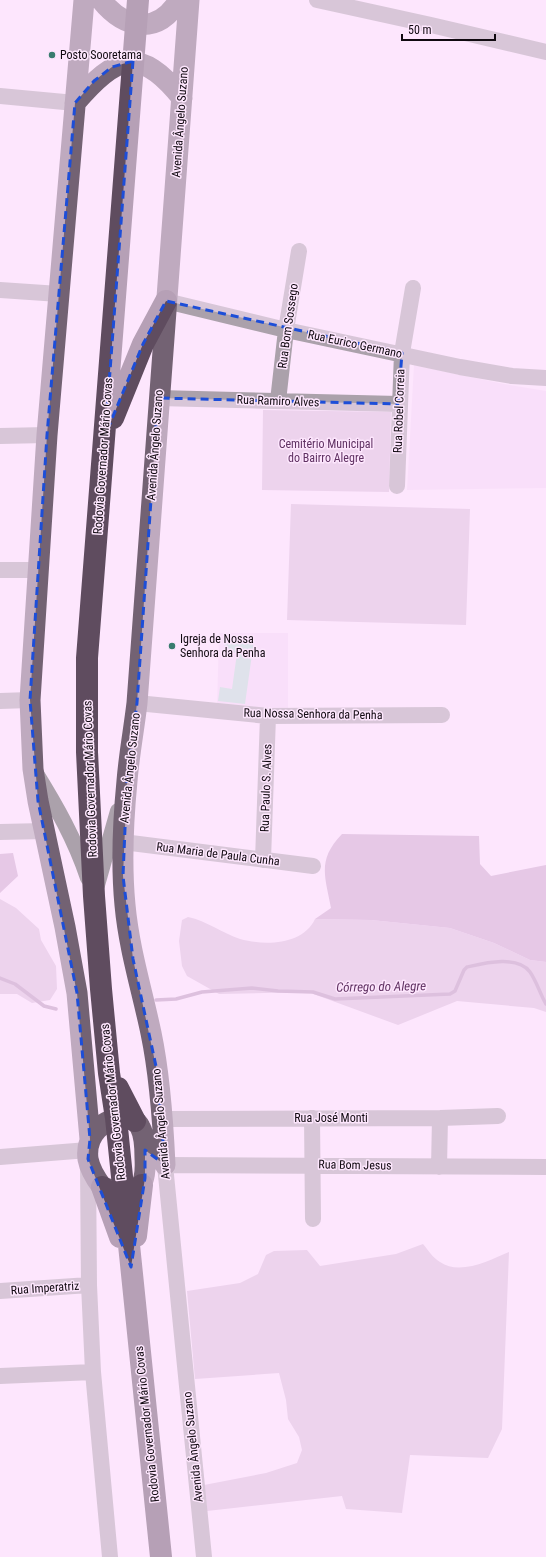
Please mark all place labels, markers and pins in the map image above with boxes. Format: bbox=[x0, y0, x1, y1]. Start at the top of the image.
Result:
place label: Posto Sooretama bbox=[60, 48, 142, 62]
marker: Posto Sooretama bbox=[47, 50, 57, 60]
place label: Igreja de Nossa Senhora da Penha bbox=[180, 632, 266, 660]
marker: Igreja de Nossa Senhora da Penha bbox=[167, 641, 177, 651]

